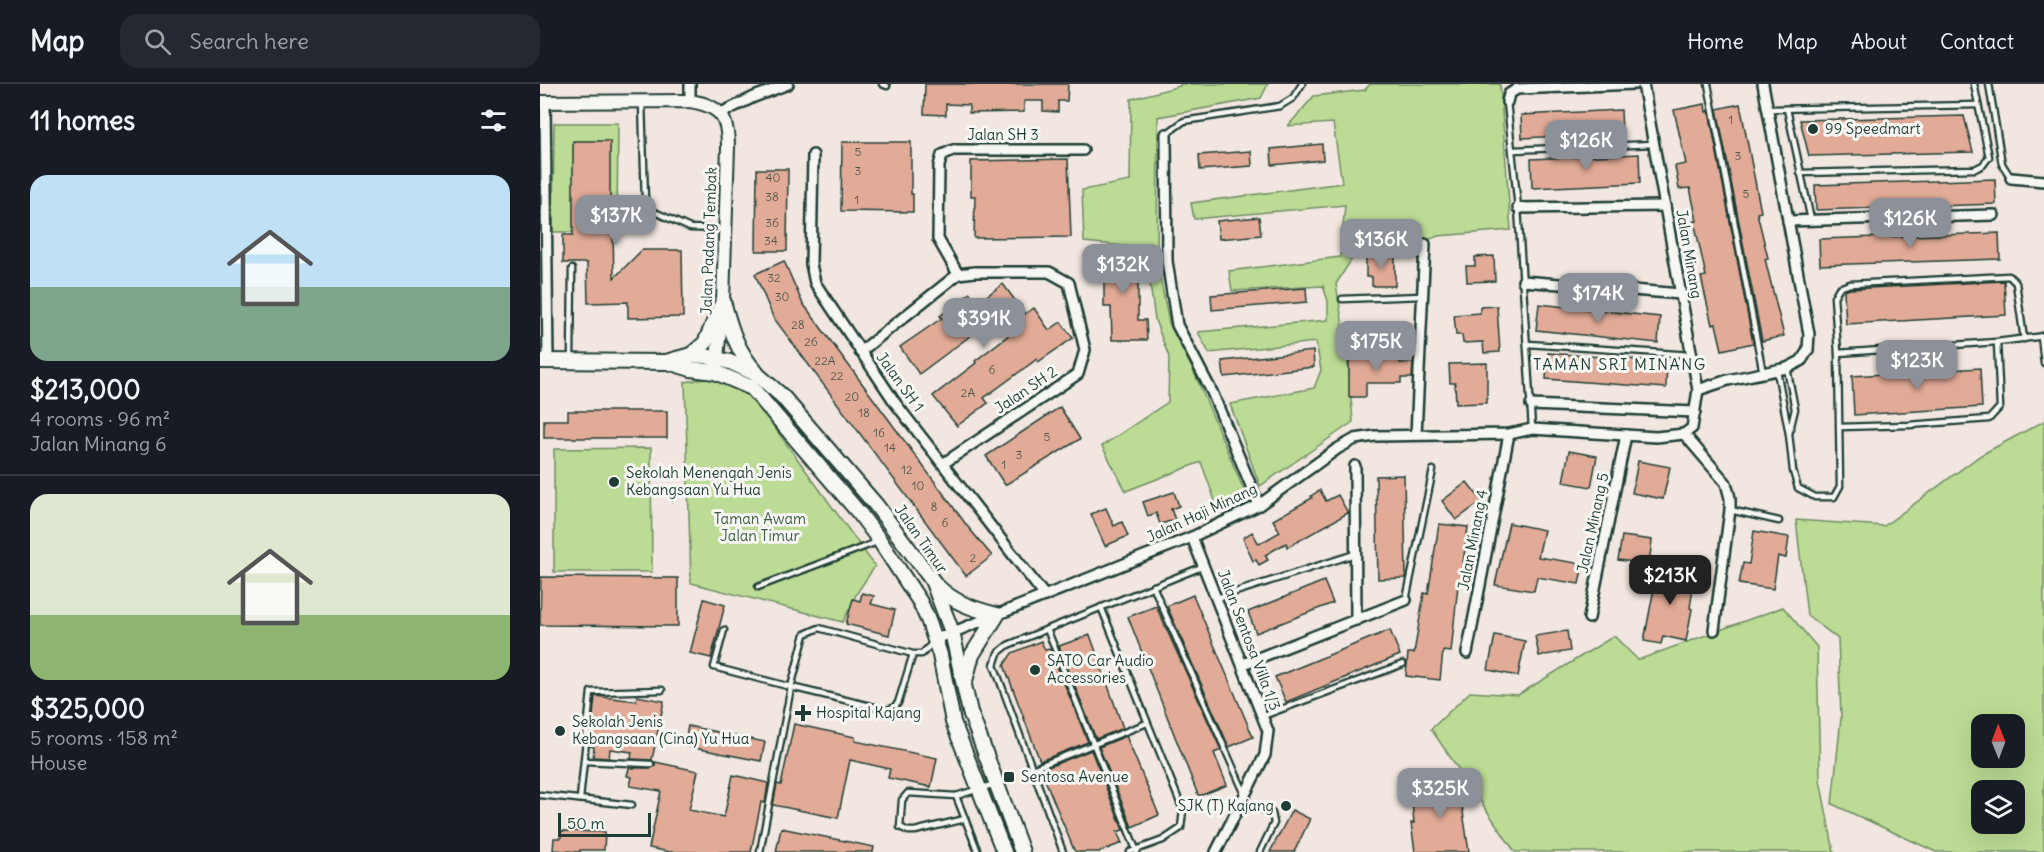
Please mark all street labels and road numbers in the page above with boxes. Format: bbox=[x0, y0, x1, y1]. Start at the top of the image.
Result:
street label: Jalan SH 3 bbox=[967, 125, 1039, 144]
street label: Jalan Padang Tembak bbox=[696, 166, 721, 315]
street label: Jalan Minang bbox=[1672, 208, 1707, 300]
street label: Jalan SH 1 bbox=[872, 348, 928, 415]
street label: Jalan SH 2 bbox=[991, 362, 1061, 417]
street label: Jalan Minang 5 bbox=[1573, 471, 1612, 575]
street label: Jalan Haji Minang bbox=[1144, 479, 1260, 546]
street label: Jalan Minang 4 bbox=[1453, 488, 1492, 592]
street label: Jalan Timur bbox=[891, 501, 952, 577]
street label: Jalan Sentosa Villa 1/3 bbox=[1214, 567, 1285, 713]

